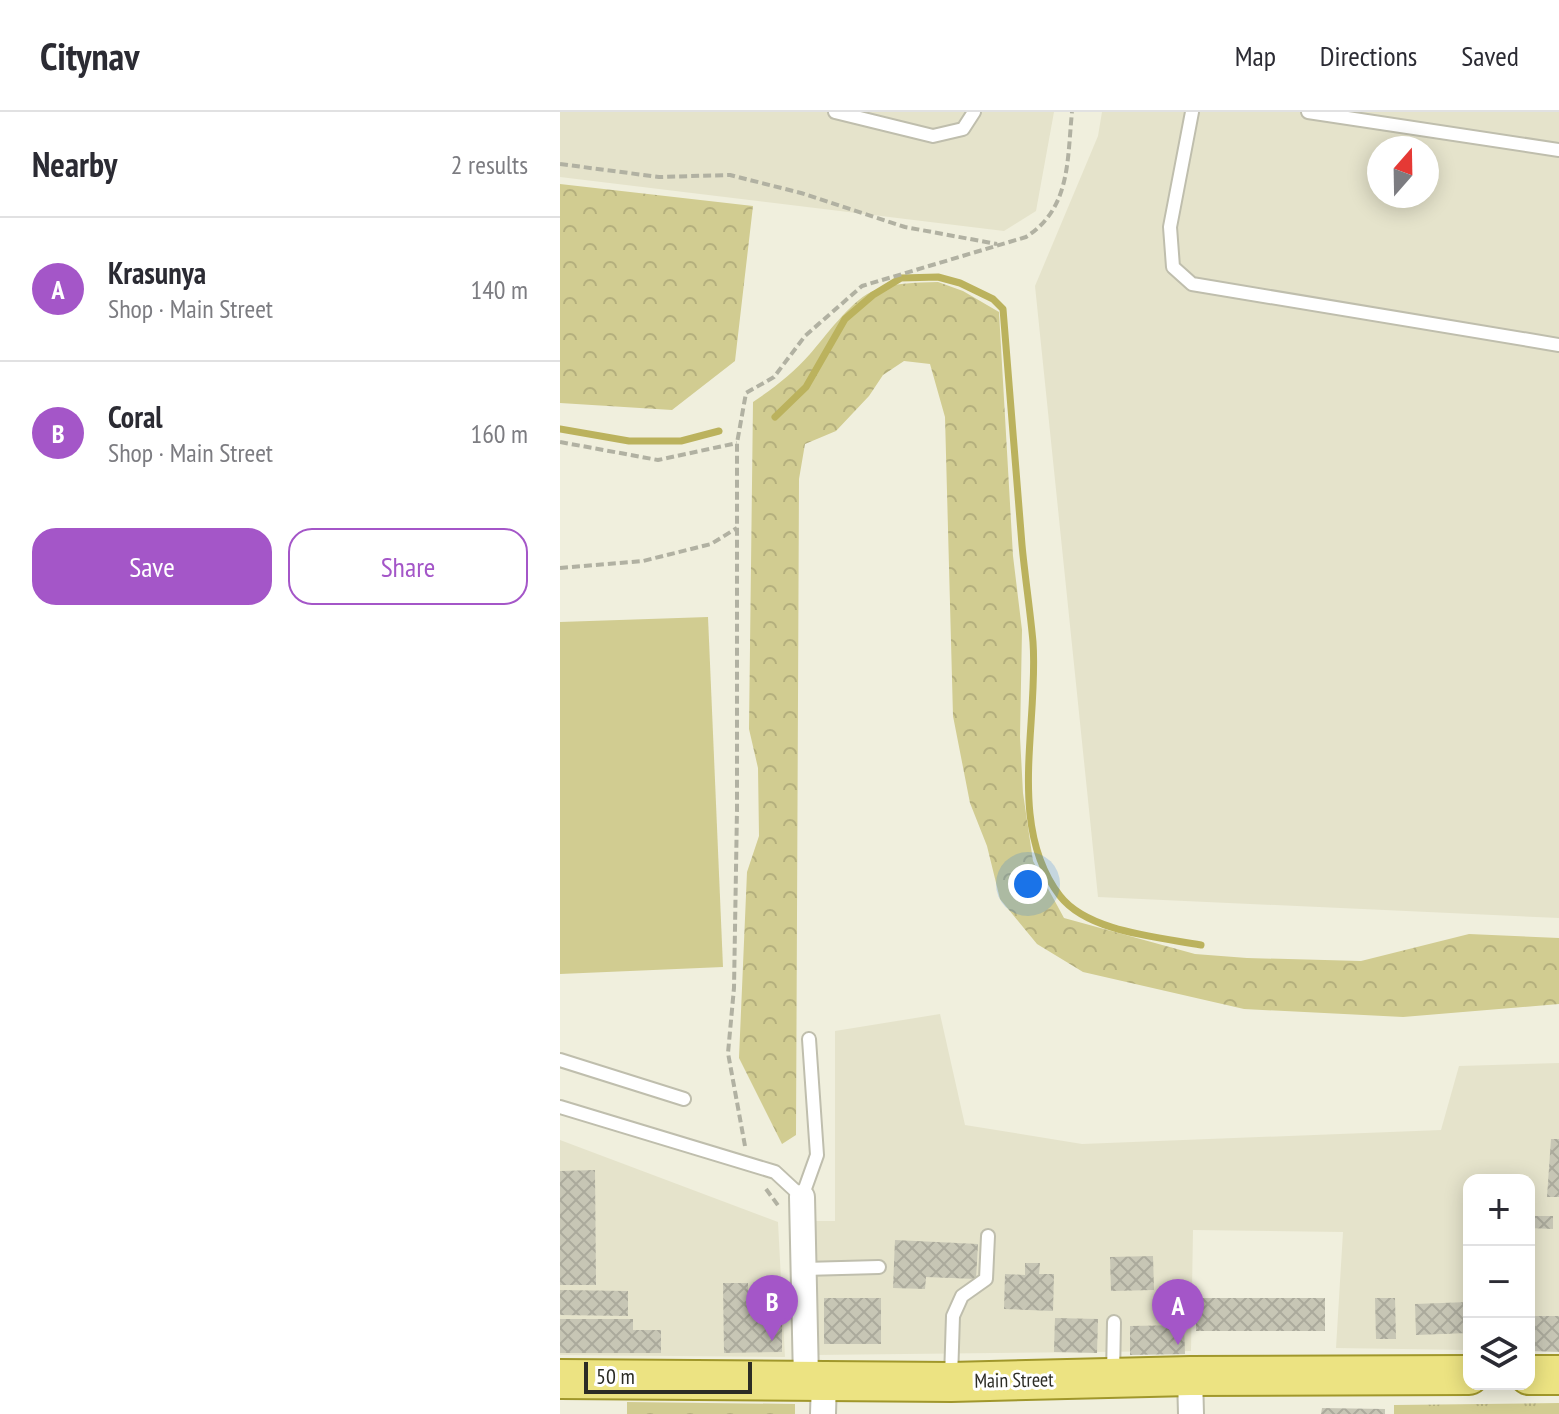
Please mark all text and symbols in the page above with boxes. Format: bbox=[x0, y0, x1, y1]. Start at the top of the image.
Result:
text: Citynav bbox=[40, 31, 139, 80]
text: Map bbox=[1235, 37, 1276, 74]
text: Directions bbox=[1320, 37, 1417, 74]
text: Saved bbox=[1461, 37, 1519, 74]
north arrow bbox=[1367, 136, 1439, 208]
text: Nearby bbox=[32, 142, 117, 186]
text: 2 results bbox=[451, 148, 528, 181]
text: Krasunya bbox=[108, 253, 206, 292]
text: A bbox=[51, 273, 65, 306]
text: 140 m bbox=[470, 273, 528, 306]
text: Shop · Main Street bbox=[108, 292, 273, 325]
text: Coral bbox=[108, 397, 163, 436]
text: B bbox=[52, 417, 64, 450]
text: 160 m bbox=[470, 417, 528, 450]
text: Shop · Main Street bbox=[108, 436, 273, 469]
button: Save bbox=[32, 528, 272, 605]
button: Share bbox=[288, 528, 528, 605]
your location bbox=[1008, 864, 1048, 904]
map controls bbox=[1463, 1174, 1535, 1390]
button: + bbox=[1463, 1174, 1535, 1246]
button: − bbox=[1463, 1246, 1535, 1318]
pin: B bbox=[746, 1275, 798, 1341]
pin: A bbox=[1152, 1279, 1204, 1345]
button: layers bbox=[1463, 1318, 1535, 1390]
scale bar bbox=[584, 1358, 752, 1394]
text: 50 m bbox=[596, 1362, 635, 1390]
street label: Main Street bbox=[974, 1366, 1054, 1394]

